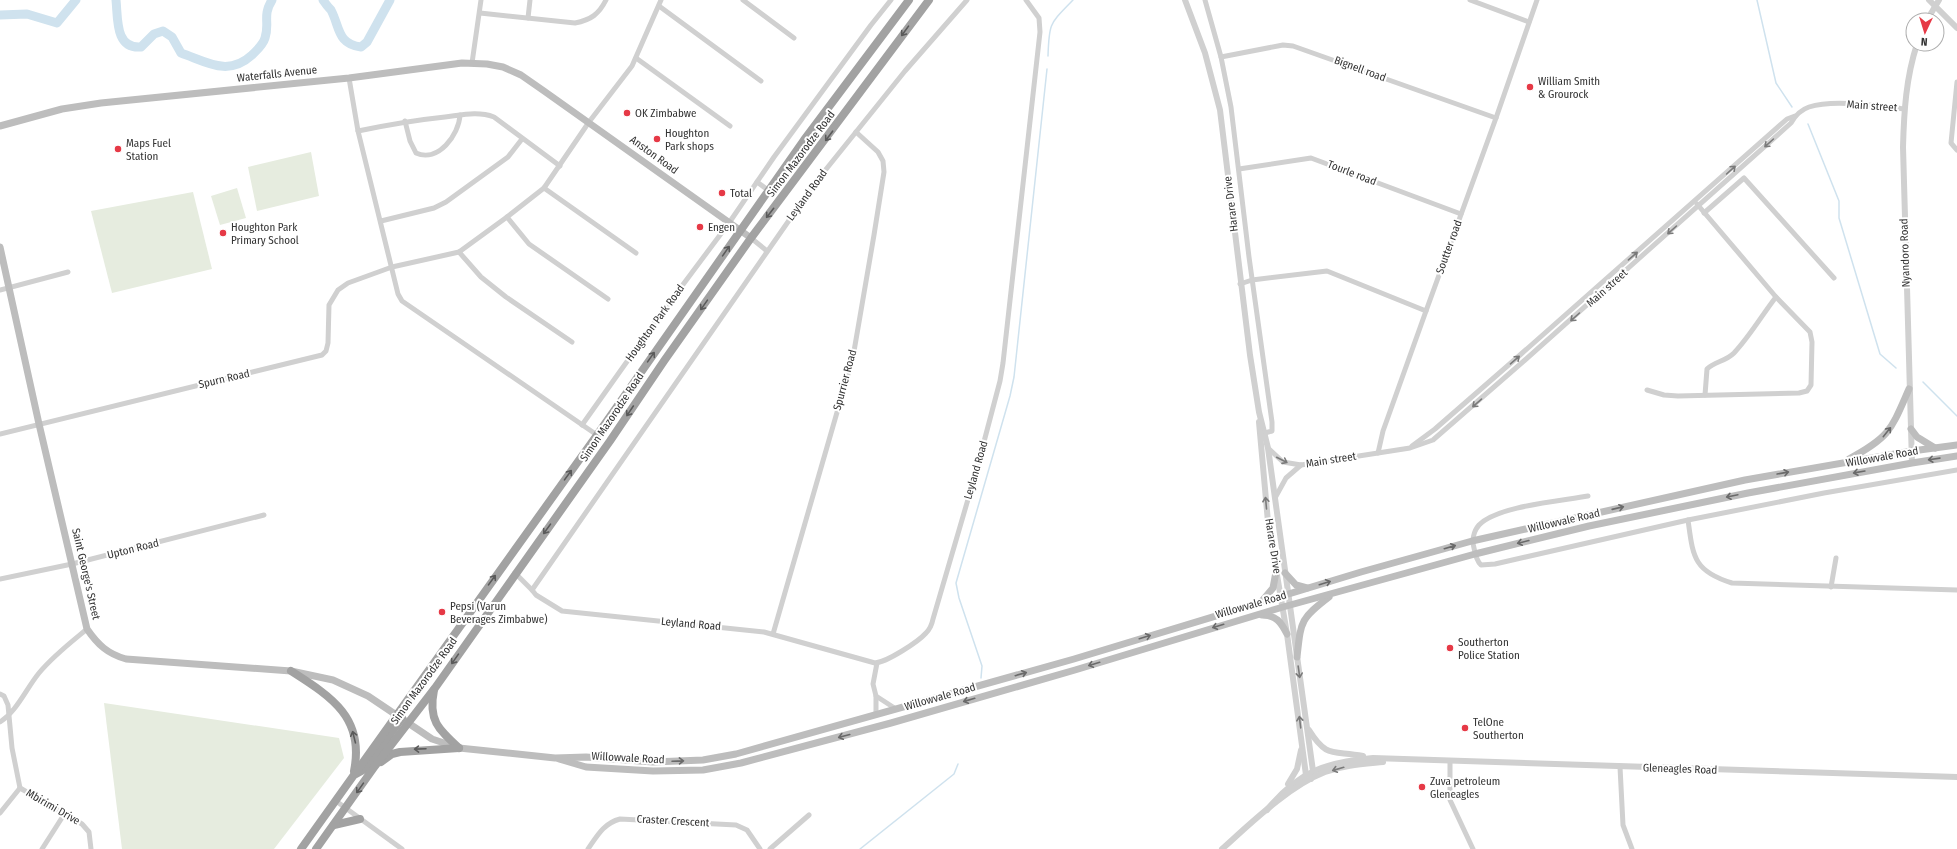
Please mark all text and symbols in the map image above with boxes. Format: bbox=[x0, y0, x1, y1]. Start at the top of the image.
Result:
north arrow bbox=[1905, 12, 1945, 52]
one-way arrow bbox=[901, 25, 910, 36]
text: N bbox=[1921, 35, 1928, 48]
street label: Bignell road bbox=[1332, 54, 1388, 84]
street label: Waterfalls Avenue bbox=[236, 63, 318, 85]
place label: William Smith & Grourock bbox=[1538, 75, 1600, 101]
marker: William Smith & Grourock bbox=[1525, 82, 1535, 92]
street label: Main street bbox=[1846, 98, 1898, 114]
place label: OK Zimbabwe bbox=[635, 107, 696, 120]
marker: OK Zimbabwe bbox=[622, 108, 632, 118]
street label: Simon Mazorodze Road bbox=[764, 108, 838, 200]
place label: Houghton Park shops bbox=[665, 127, 714, 153]
one-way arrow bbox=[824, 130, 833, 141]
street label: Anston Road bbox=[627, 133, 681, 177]
marker: Houghton Park shops bbox=[652, 134, 662, 144]
place label: Maps Fuel Station bbox=[126, 137, 171, 163]
one-way arrow bbox=[1763, 139, 1774, 148]
marker: Maps Fuel Station bbox=[113, 144, 123, 154]
street label: Tourle road bbox=[1326, 158, 1378, 188]
one-way arrow bbox=[1725, 165, 1736, 174]
street label: Leyland Road bbox=[784, 167, 830, 223]
street label: Harare Drive bbox=[1221, 176, 1241, 232]
place label: Total bbox=[730, 187, 752, 200]
marker: Total bbox=[717, 188, 727, 198]
one-way arrow bbox=[766, 208, 774, 219]
street label: Soutter road bbox=[1433, 218, 1465, 276]
street label: Nyandoro Road bbox=[1897, 218, 1913, 288]
place label: Houghton Park Primary School bbox=[231, 221, 299, 247]
place label: Engen bbox=[708, 221, 735, 234]
marker: Engen bbox=[695, 222, 705, 232]
one-way arrow bbox=[1667, 226, 1677, 235]
marker: Houghton Park Primary School bbox=[218, 228, 228, 238]
one-way arrow bbox=[722, 245, 730, 256]
one-way arrow bbox=[1628, 252, 1638, 261]
street label: Main street bbox=[1584, 266, 1630, 310]
street label: Houghton Park Road bbox=[623, 282, 687, 364]
one-way arrow bbox=[700, 299, 708, 310]
one-way arrow bbox=[1569, 312, 1580, 321]
street label: Spurrier Road bbox=[831, 348, 859, 412]
one-way arrow bbox=[647, 352, 655, 363]
one-way arrow bbox=[1509, 356, 1520, 365]
street label: Spurn Road bbox=[197, 367, 251, 391]
street label: Simon Mazorodze Road bbox=[577, 370, 647, 464]
one-way arrow bbox=[1472, 398, 1482, 407]
one-way arrow bbox=[626, 406, 634, 417]
one-way arrow bbox=[1883, 427, 1892, 438]
street label: Leyland Road bbox=[961, 439, 991, 501]
street label: Willowvale Road bbox=[1845, 444, 1919, 470]
street label: Main street bbox=[1305, 450, 1357, 470]
one-way arrow bbox=[1928, 455, 1941, 463]
one-way arrow bbox=[1276, 457, 1288, 465]
one-way arrow bbox=[1853, 468, 1866, 476]
one-way arrow bbox=[1776, 469, 1789, 477]
one-way arrow bbox=[564, 470, 572, 481]
one-way arrow bbox=[1726, 493, 1739, 501]
one-way arrow bbox=[1263, 497, 1270, 510]
one-way arrow bbox=[1611, 504, 1624, 512]
street label: Willowvale Road bbox=[1527, 506, 1601, 536]
street label: Harare Drive bbox=[1262, 517, 1284, 575]
one-way arrow bbox=[543, 523, 551, 534]
street label: Saint George's Street bbox=[69, 527, 103, 621]
street label: Upton Road bbox=[106, 536, 160, 562]
one-way arrow bbox=[1516, 539, 1529, 546]
one-way arrow bbox=[1443, 543, 1456, 550]
one-way arrow bbox=[488, 575, 496, 586]
one-way arrow bbox=[1318, 579, 1331, 586]
street label: Willowvale Road bbox=[1214, 589, 1288, 621]
place label: Pepsi (Varun Beverages Zimbabwe) bbox=[450, 600, 547, 626]
marker: Pepsi (Varun Beverages Zimbabwe) bbox=[437, 607, 447, 617]
street label: Leyland Road bbox=[660, 615, 722, 633]
one-way arrow bbox=[1212, 623, 1225, 630]
one-way arrow bbox=[1139, 633, 1152, 640]
street label: Simon Mazorodze Road bbox=[388, 635, 460, 727]
place label: Southerton Police Station bbox=[1458, 636, 1520, 662]
marker: Southerton Police Station bbox=[1445, 643, 1455, 653]
one-way arrow bbox=[451, 654, 459, 665]
one-way arrow bbox=[1088, 661, 1101, 668]
one-way arrow bbox=[1295, 665, 1303, 678]
one-way arrow bbox=[1014, 670, 1027, 677]
street label: Willowvale Road bbox=[903, 681, 977, 713]
one-way arrow bbox=[963, 697, 976, 704]
one-way arrow bbox=[1296, 716, 1303, 729]
place label: TelOne Southerton bbox=[1473, 716, 1524, 742]
marker: TelOne Southerton bbox=[1460, 723, 1470, 733]
one-way arrow bbox=[350, 731, 357, 744]
one-way arrow bbox=[838, 733, 851, 740]
one-way arrow bbox=[414, 745, 427, 753]
street label: Willowvale Road bbox=[591, 750, 665, 766]
one-way arrow bbox=[671, 758, 684, 765]
street label: Gleneagles Road bbox=[1643, 761, 1717, 777]
one-way arrow bbox=[1331, 766, 1344, 773]
place label: Zuva petroleum Gleneagles bbox=[1430, 775, 1500, 801]
one-way arrow bbox=[356, 782, 364, 793]
marker: Zuva petroleum Gleneagles bbox=[1417, 782, 1427, 792]
street label: Mbirimi Drive bbox=[24, 786, 82, 828]
street label: Craster Crescent bbox=[636, 813, 710, 829]

